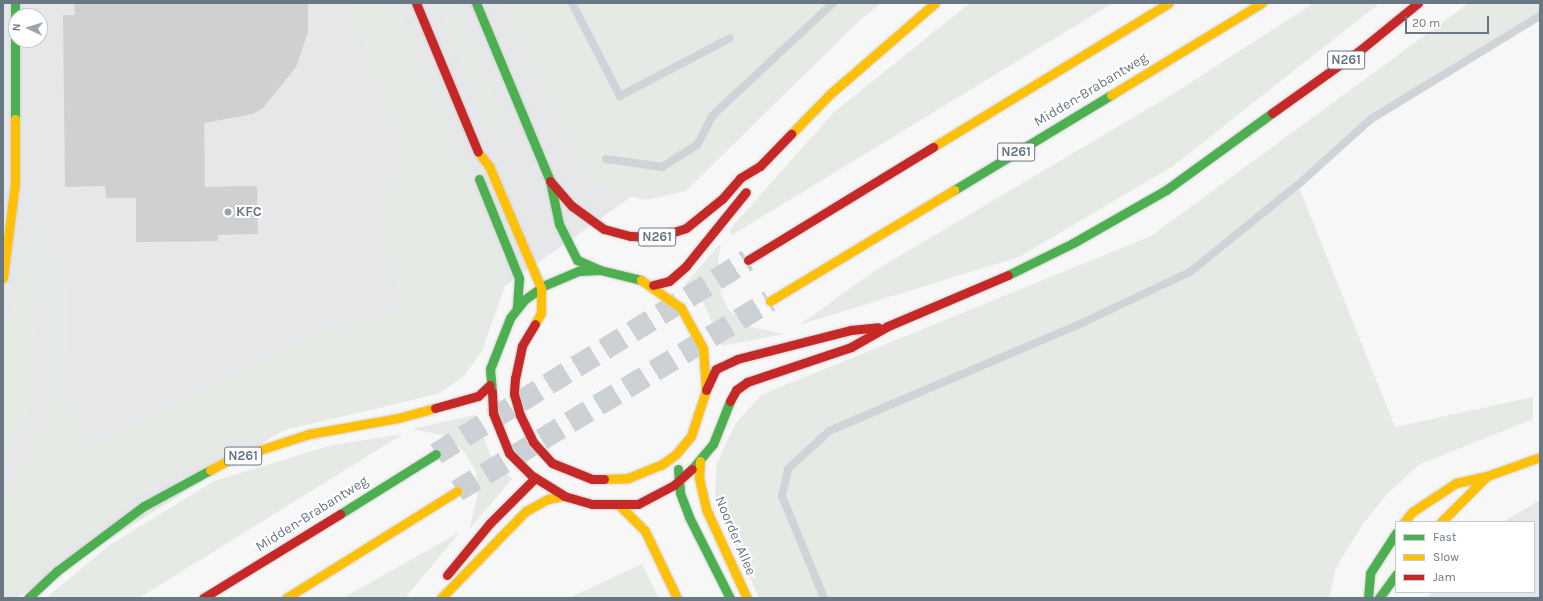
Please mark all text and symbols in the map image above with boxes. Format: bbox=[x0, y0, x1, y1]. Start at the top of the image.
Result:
north arrow bbox=[8, 8, 48, 48]
scale bar bbox=[1407, 8, 1491, 34]
text: 20 m bbox=[1412, 16, 1440, 30]
text: N bbox=[10, 23, 23, 32]
street label: Midden-Brabantweg bbox=[1031, 49, 1151, 131]
road number: N261 bbox=[1327, 49, 1365, 71]
road number: N261 bbox=[997, 141, 1035, 163]
place label: KFC bbox=[236, 204, 262, 220]
marker: KFC bbox=[223, 207, 233, 217]
road number: N261 bbox=[638, 226, 676, 248]
road number: N261 bbox=[224, 445, 262, 467]
street label: Midden-Brabantweg bbox=[253, 473, 371, 555]
street label: Noorder Allee bbox=[711, 494, 759, 578]
legend bbox=[1395, 521, 1535, 593]
text: Fast bbox=[1433, 530, 1456, 544]
text: Slow bbox=[1433, 550, 1459, 564]
text: Jam bbox=[1433, 570, 1456, 584]

